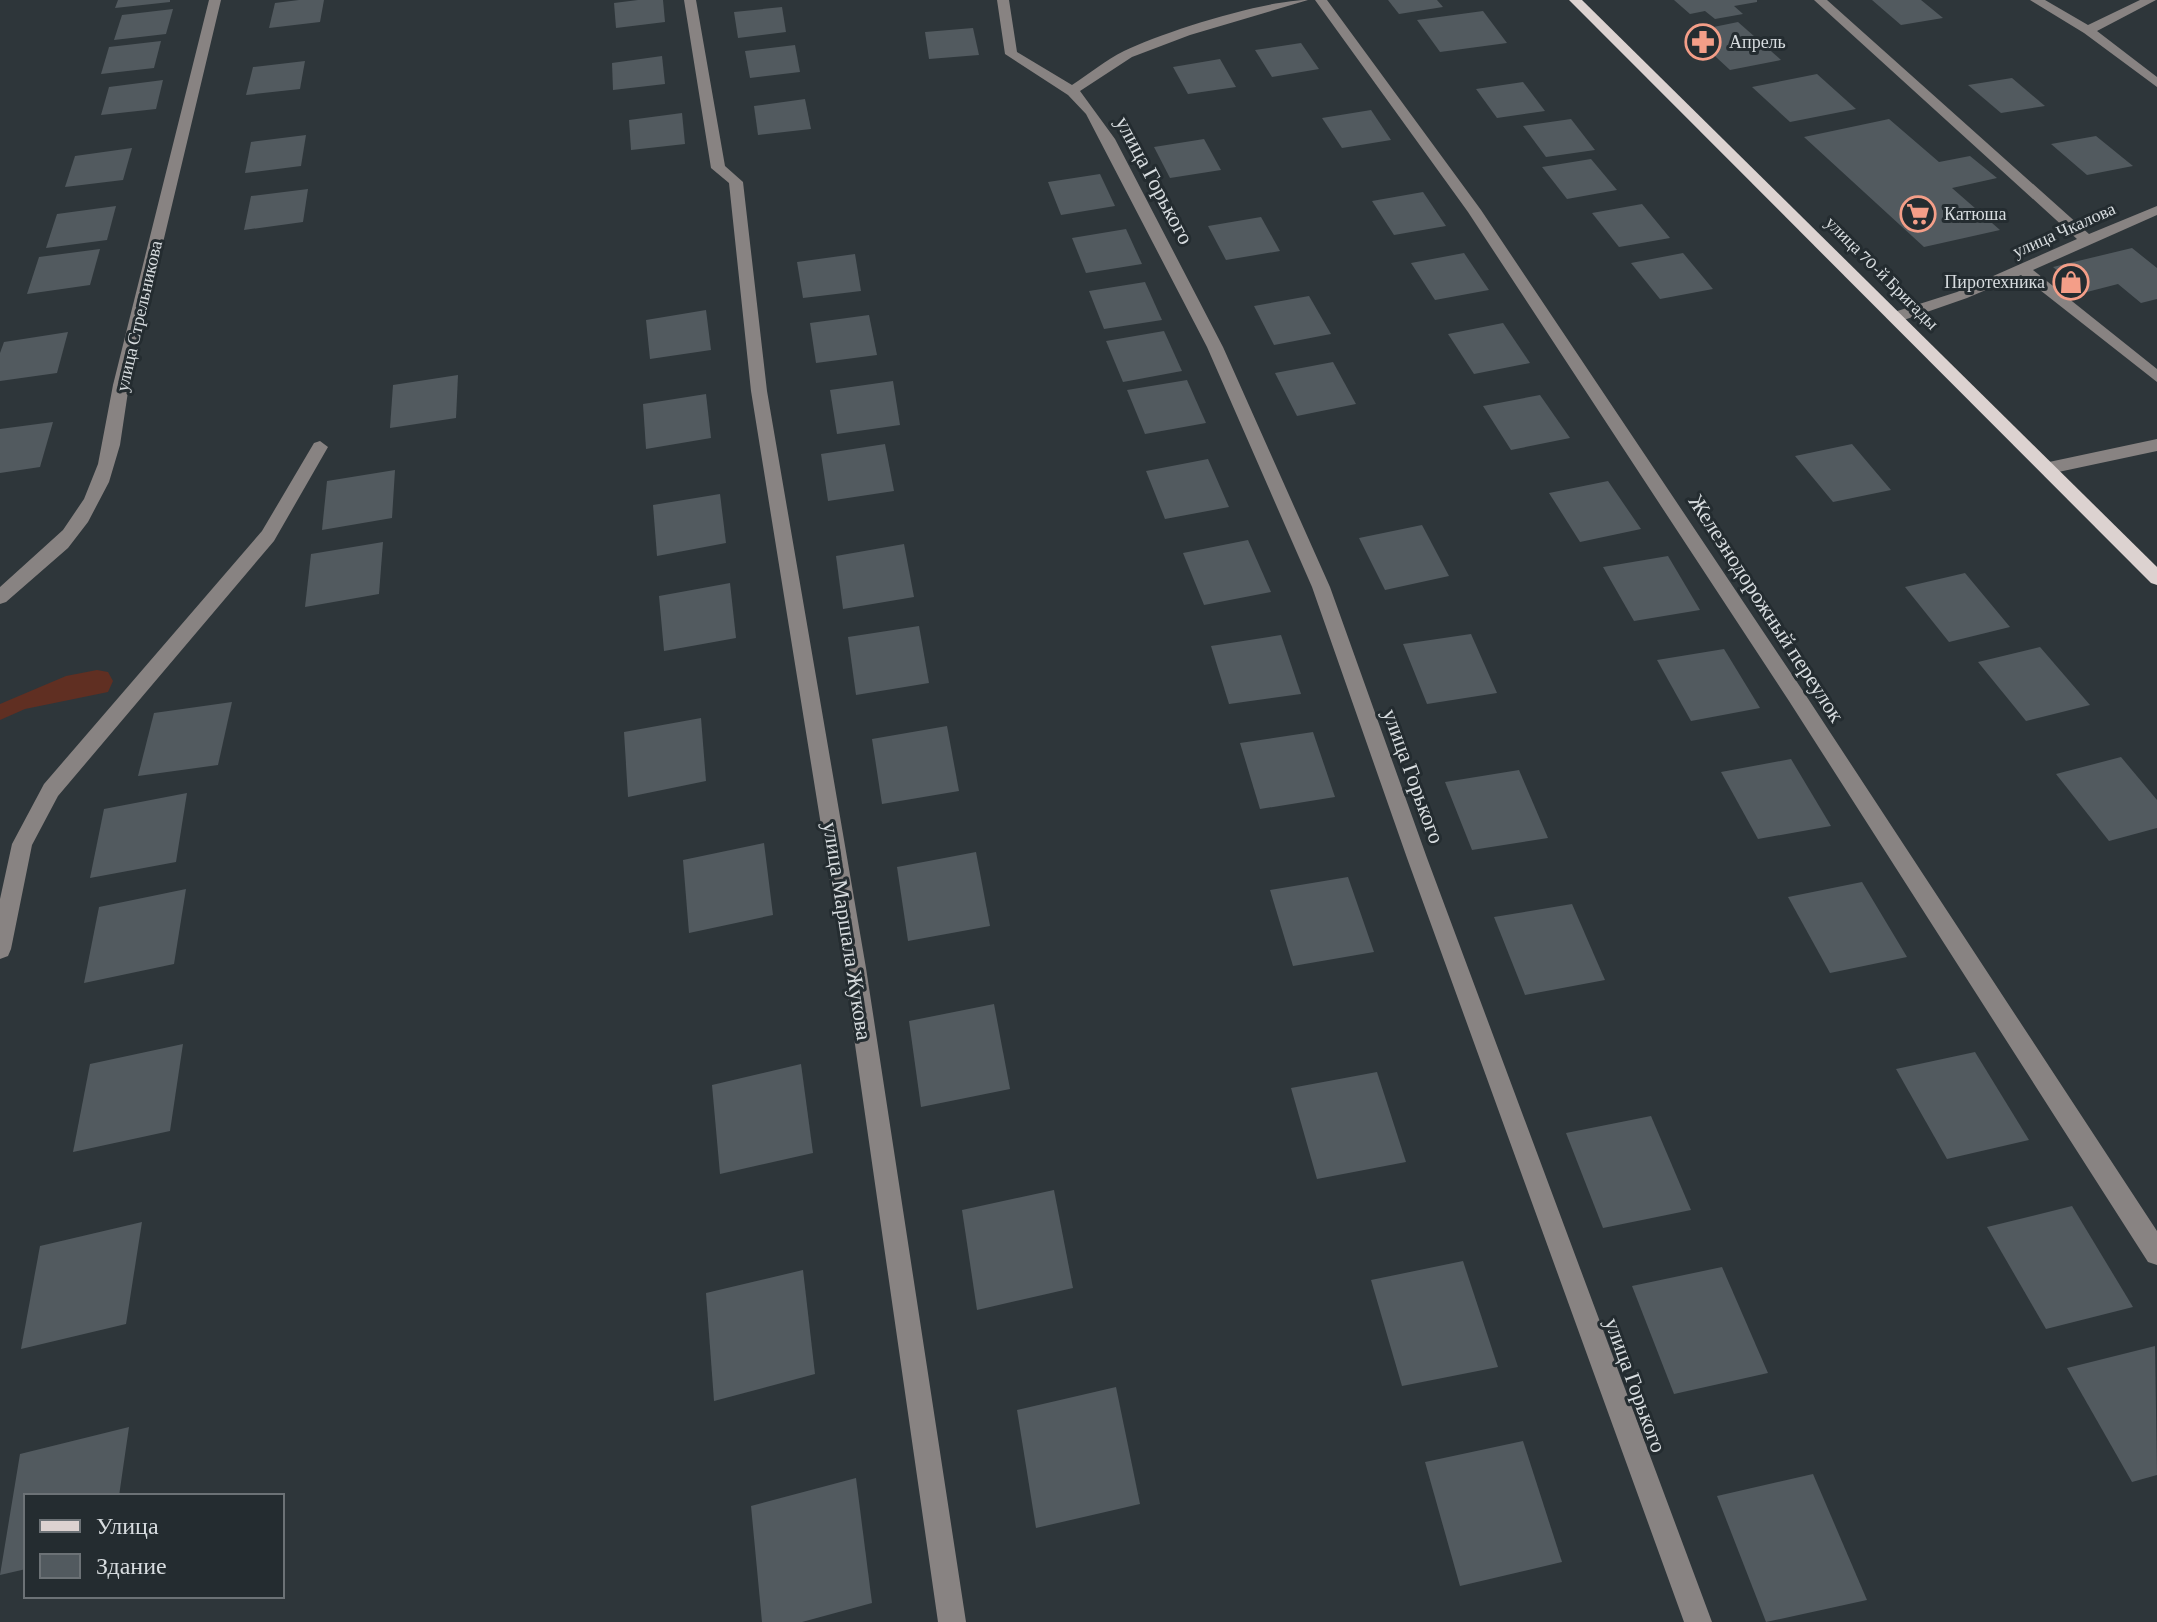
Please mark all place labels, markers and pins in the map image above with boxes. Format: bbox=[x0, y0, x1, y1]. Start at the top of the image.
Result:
pharmacy icon: Апрель bbox=[1684, 23, 1722, 61]
place label: Апрель bbox=[1729, 32, 1786, 52]
supermarket icon: Катюша bbox=[1899, 195, 1937, 233]
place label: Катюша bbox=[1944, 204, 2006, 224]
shop icon: Пиротехника bbox=[2052, 263, 2090, 301]
place label: Пиротехника bbox=[1944, 272, 2045, 292]

